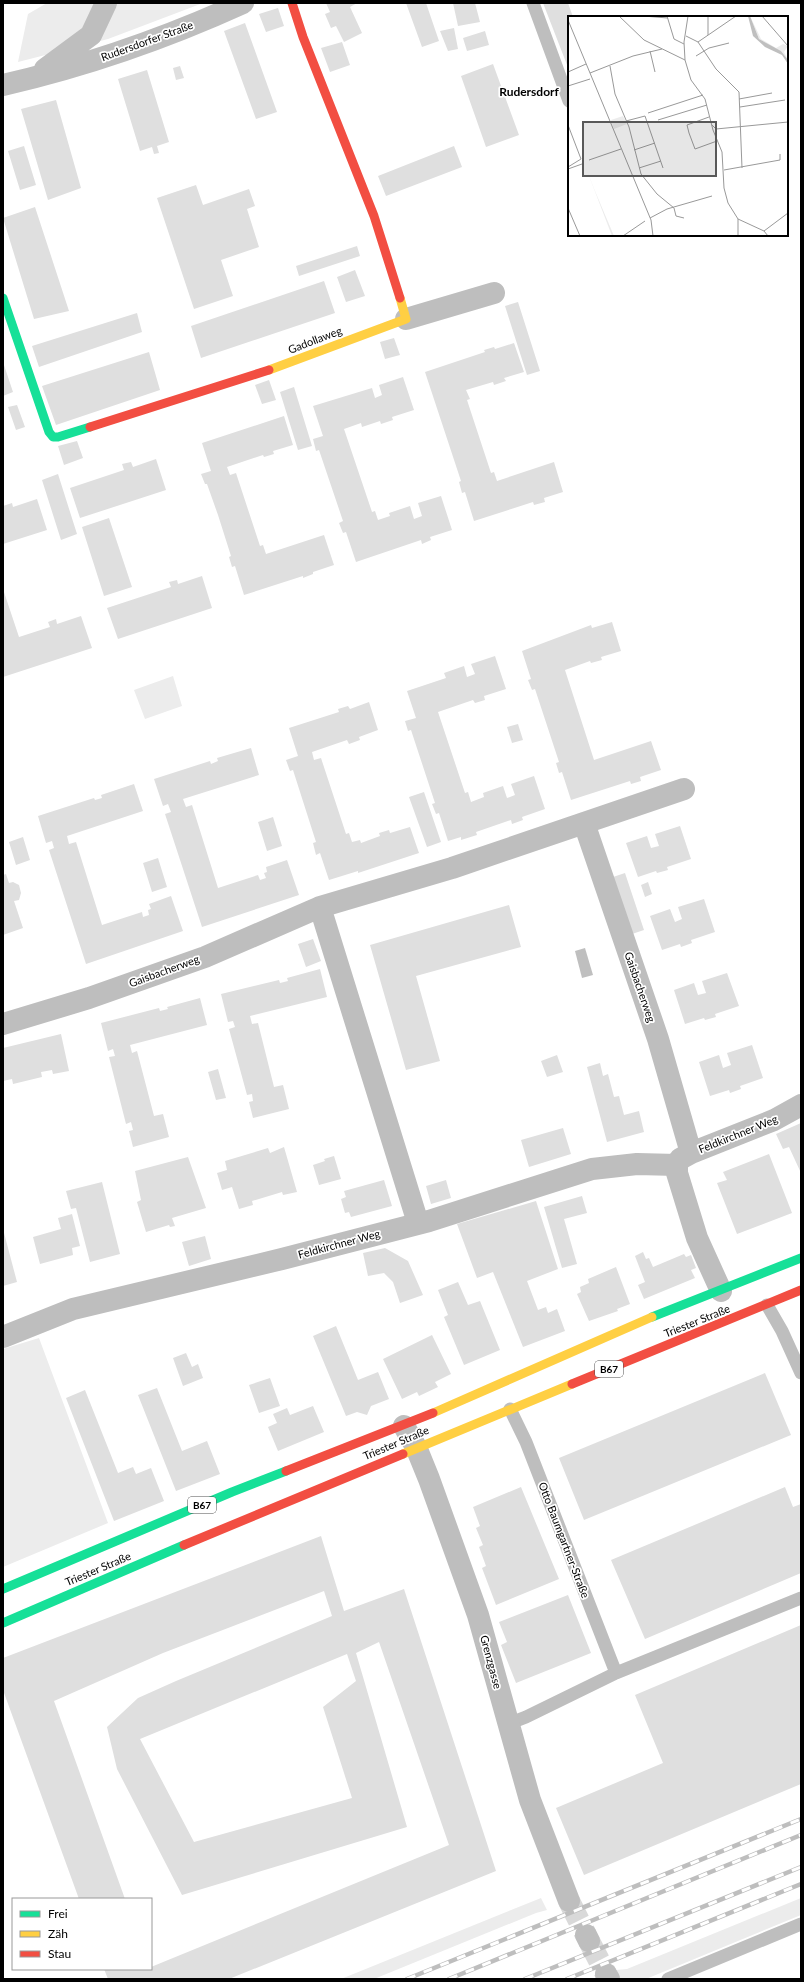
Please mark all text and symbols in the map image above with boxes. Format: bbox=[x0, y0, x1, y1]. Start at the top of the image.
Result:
inset map bbox=[568, 16, 788, 236]
street label: Rudersdorfer Straße bbox=[99, 18, 195, 63]
district label: Rudersdorf bbox=[499, 84, 560, 99]
street label: Gadollaweg bbox=[286, 323, 344, 356]
street label: Gaisbacherweg bbox=[622, 950, 659, 1024]
street label: Gaisbacherweg bbox=[127, 952, 201, 989]
street label: Feldkirchner Weg bbox=[696, 1112, 780, 1155]
street label: Feldkirchner Weg bbox=[296, 1226, 382, 1261]
street label: Triester Straße bbox=[662, 1301, 732, 1340]
road number: B67 bbox=[595, 1361, 623, 1377]
street label: Triester Straße bbox=[361, 1423, 431, 1462]
street label: Otto Baumgartner-Straße bbox=[536, 1480, 593, 1600]
road number: B67 bbox=[188, 1497, 216, 1513]
street label: Triester Straße bbox=[63, 1549, 133, 1588]
street label: Grenzgasse bbox=[478, 1634, 505, 1690]
legend bbox=[12, 1898, 152, 1970]
text: Frei bbox=[48, 1906, 68, 1921]
text: Zäh bbox=[48, 1926, 68, 1941]
text: Stau bbox=[48, 1946, 71, 1961]

